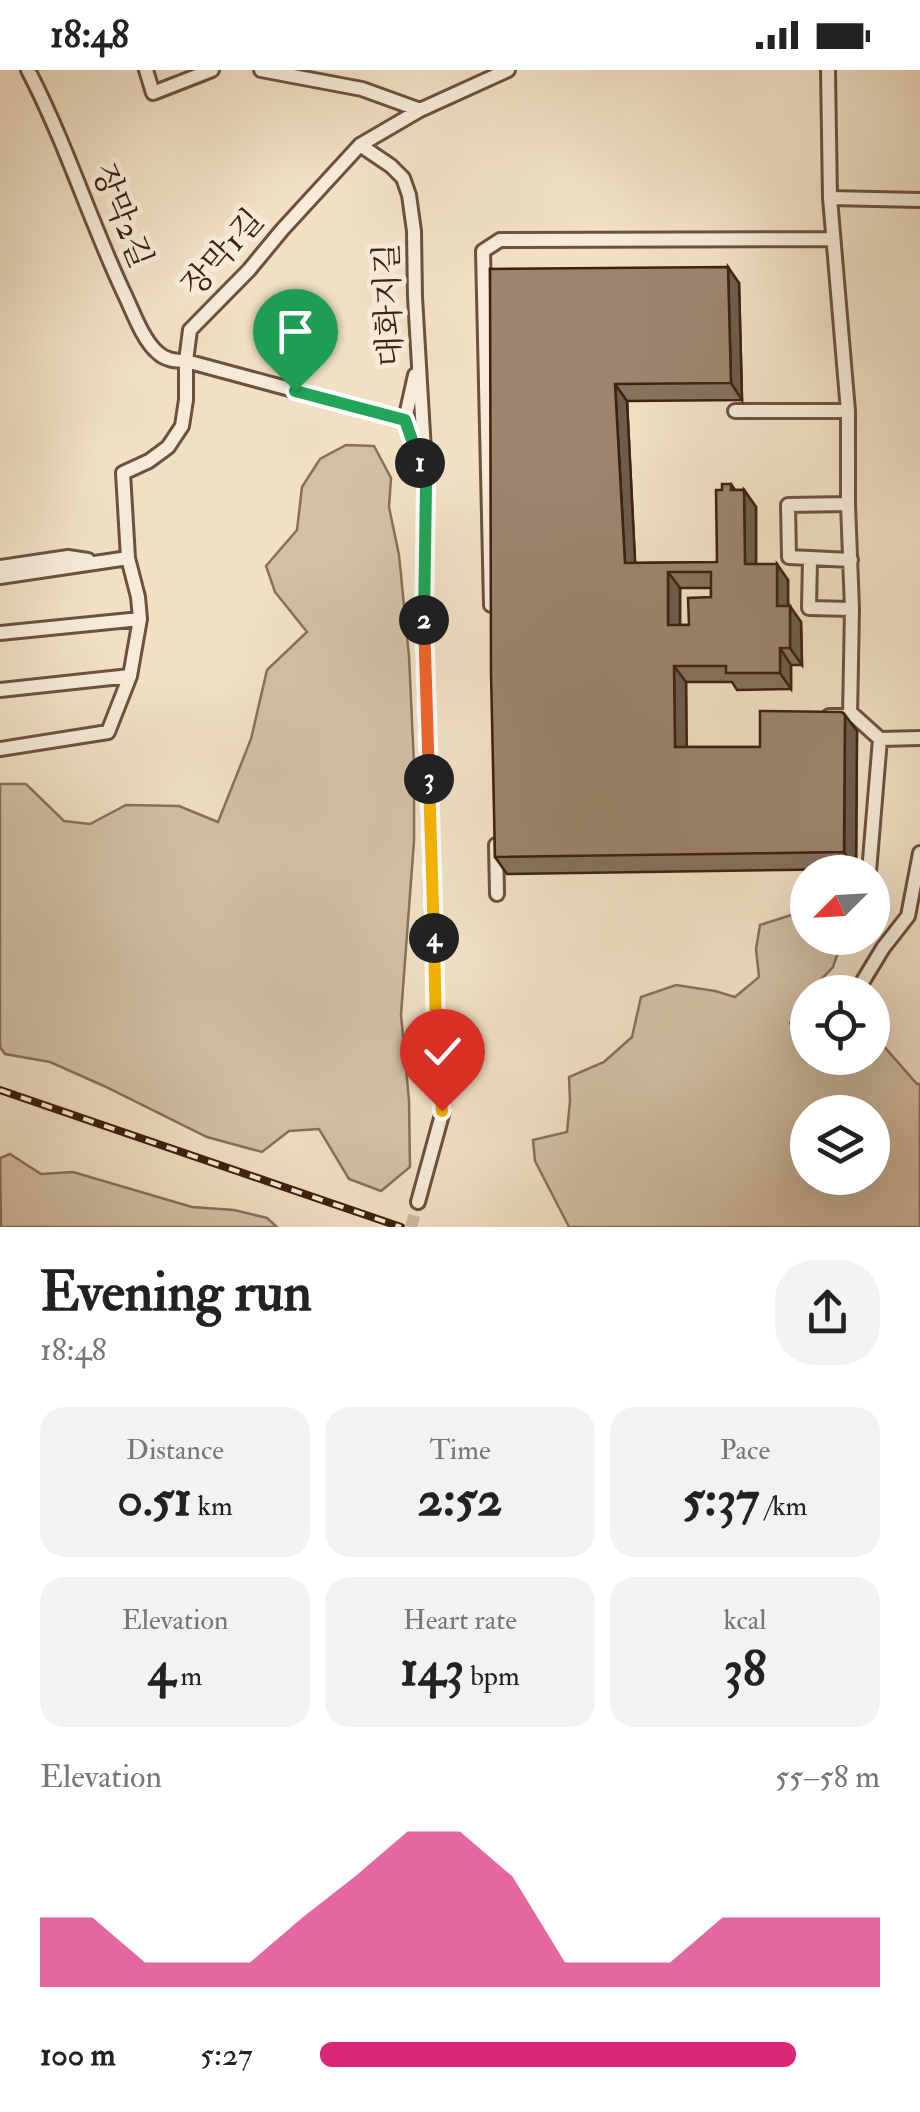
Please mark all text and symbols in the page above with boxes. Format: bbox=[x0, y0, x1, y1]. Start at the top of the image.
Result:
text: 18:48 bbox=[50, 11, 129, 59]
street label: 장막2길 bbox=[83, 158, 161, 274]
street label: 장막1길 bbox=[173, 201, 273, 305]
street label: 대화지길 bbox=[367, 243, 411, 367]
pin bbox=[253, 289, 338, 392]
icon: arrive bbox=[268, 304, 323, 359]
pin: 1 bbox=[395, 438, 445, 488]
text: 1 bbox=[415, 445, 425, 480]
pin: 2 bbox=[399, 595, 449, 645]
text: 2 bbox=[417, 602, 431, 637]
pin: 3 bbox=[404, 754, 454, 804]
text: 3 bbox=[424, 761, 434, 796]
north arrow bbox=[790, 855, 890, 955]
map controls bbox=[790, 855, 890, 1195]
pin: 4 bbox=[409, 913, 459, 963]
text: 4 bbox=[426, 920, 442, 955]
button: locate bbox=[790, 975, 890, 1075]
pin bbox=[400, 1009, 485, 1112]
icon: check bbox=[415, 1024, 470, 1079]
button: layers bbox=[790, 1095, 890, 1195]
text: Evening run bbox=[40, 1258, 312, 1327]
button: share bbox=[775, 1260, 880, 1365]
text: 18:48 bbox=[40, 1330, 107, 1370]
text: Distance bbox=[126, 1433, 224, 1468]
text: Time bbox=[429, 1433, 491, 1468]
text: Pace bbox=[720, 1433, 770, 1468]
text: 0.51 bbox=[117, 1468, 192, 1531]
text: 2:52 bbox=[418, 1468, 502, 1531]
text: 5:37 bbox=[683, 1468, 759, 1531]
text: km bbox=[192, 1489, 233, 1524]
text: /km bbox=[759, 1489, 807, 1524]
text: Elevation bbox=[122, 1603, 228, 1638]
text: Heart rate bbox=[403, 1603, 517, 1638]
text: kcal bbox=[724, 1603, 766, 1638]
text: 4 bbox=[148, 1638, 175, 1701]
text: 143 bbox=[400, 1638, 464, 1701]
text: 38 bbox=[724, 1638, 766, 1701]
text: m bbox=[175, 1659, 202, 1694]
text: bpm bbox=[464, 1659, 520, 1694]
text: Elevation bbox=[40, 1757, 162, 1797]
text: 55–58 m bbox=[775, 1757, 880, 1797]
text: 100 m bbox=[40, 2035, 116, 2075]
text: 5:27 bbox=[200, 2035, 253, 2075]

